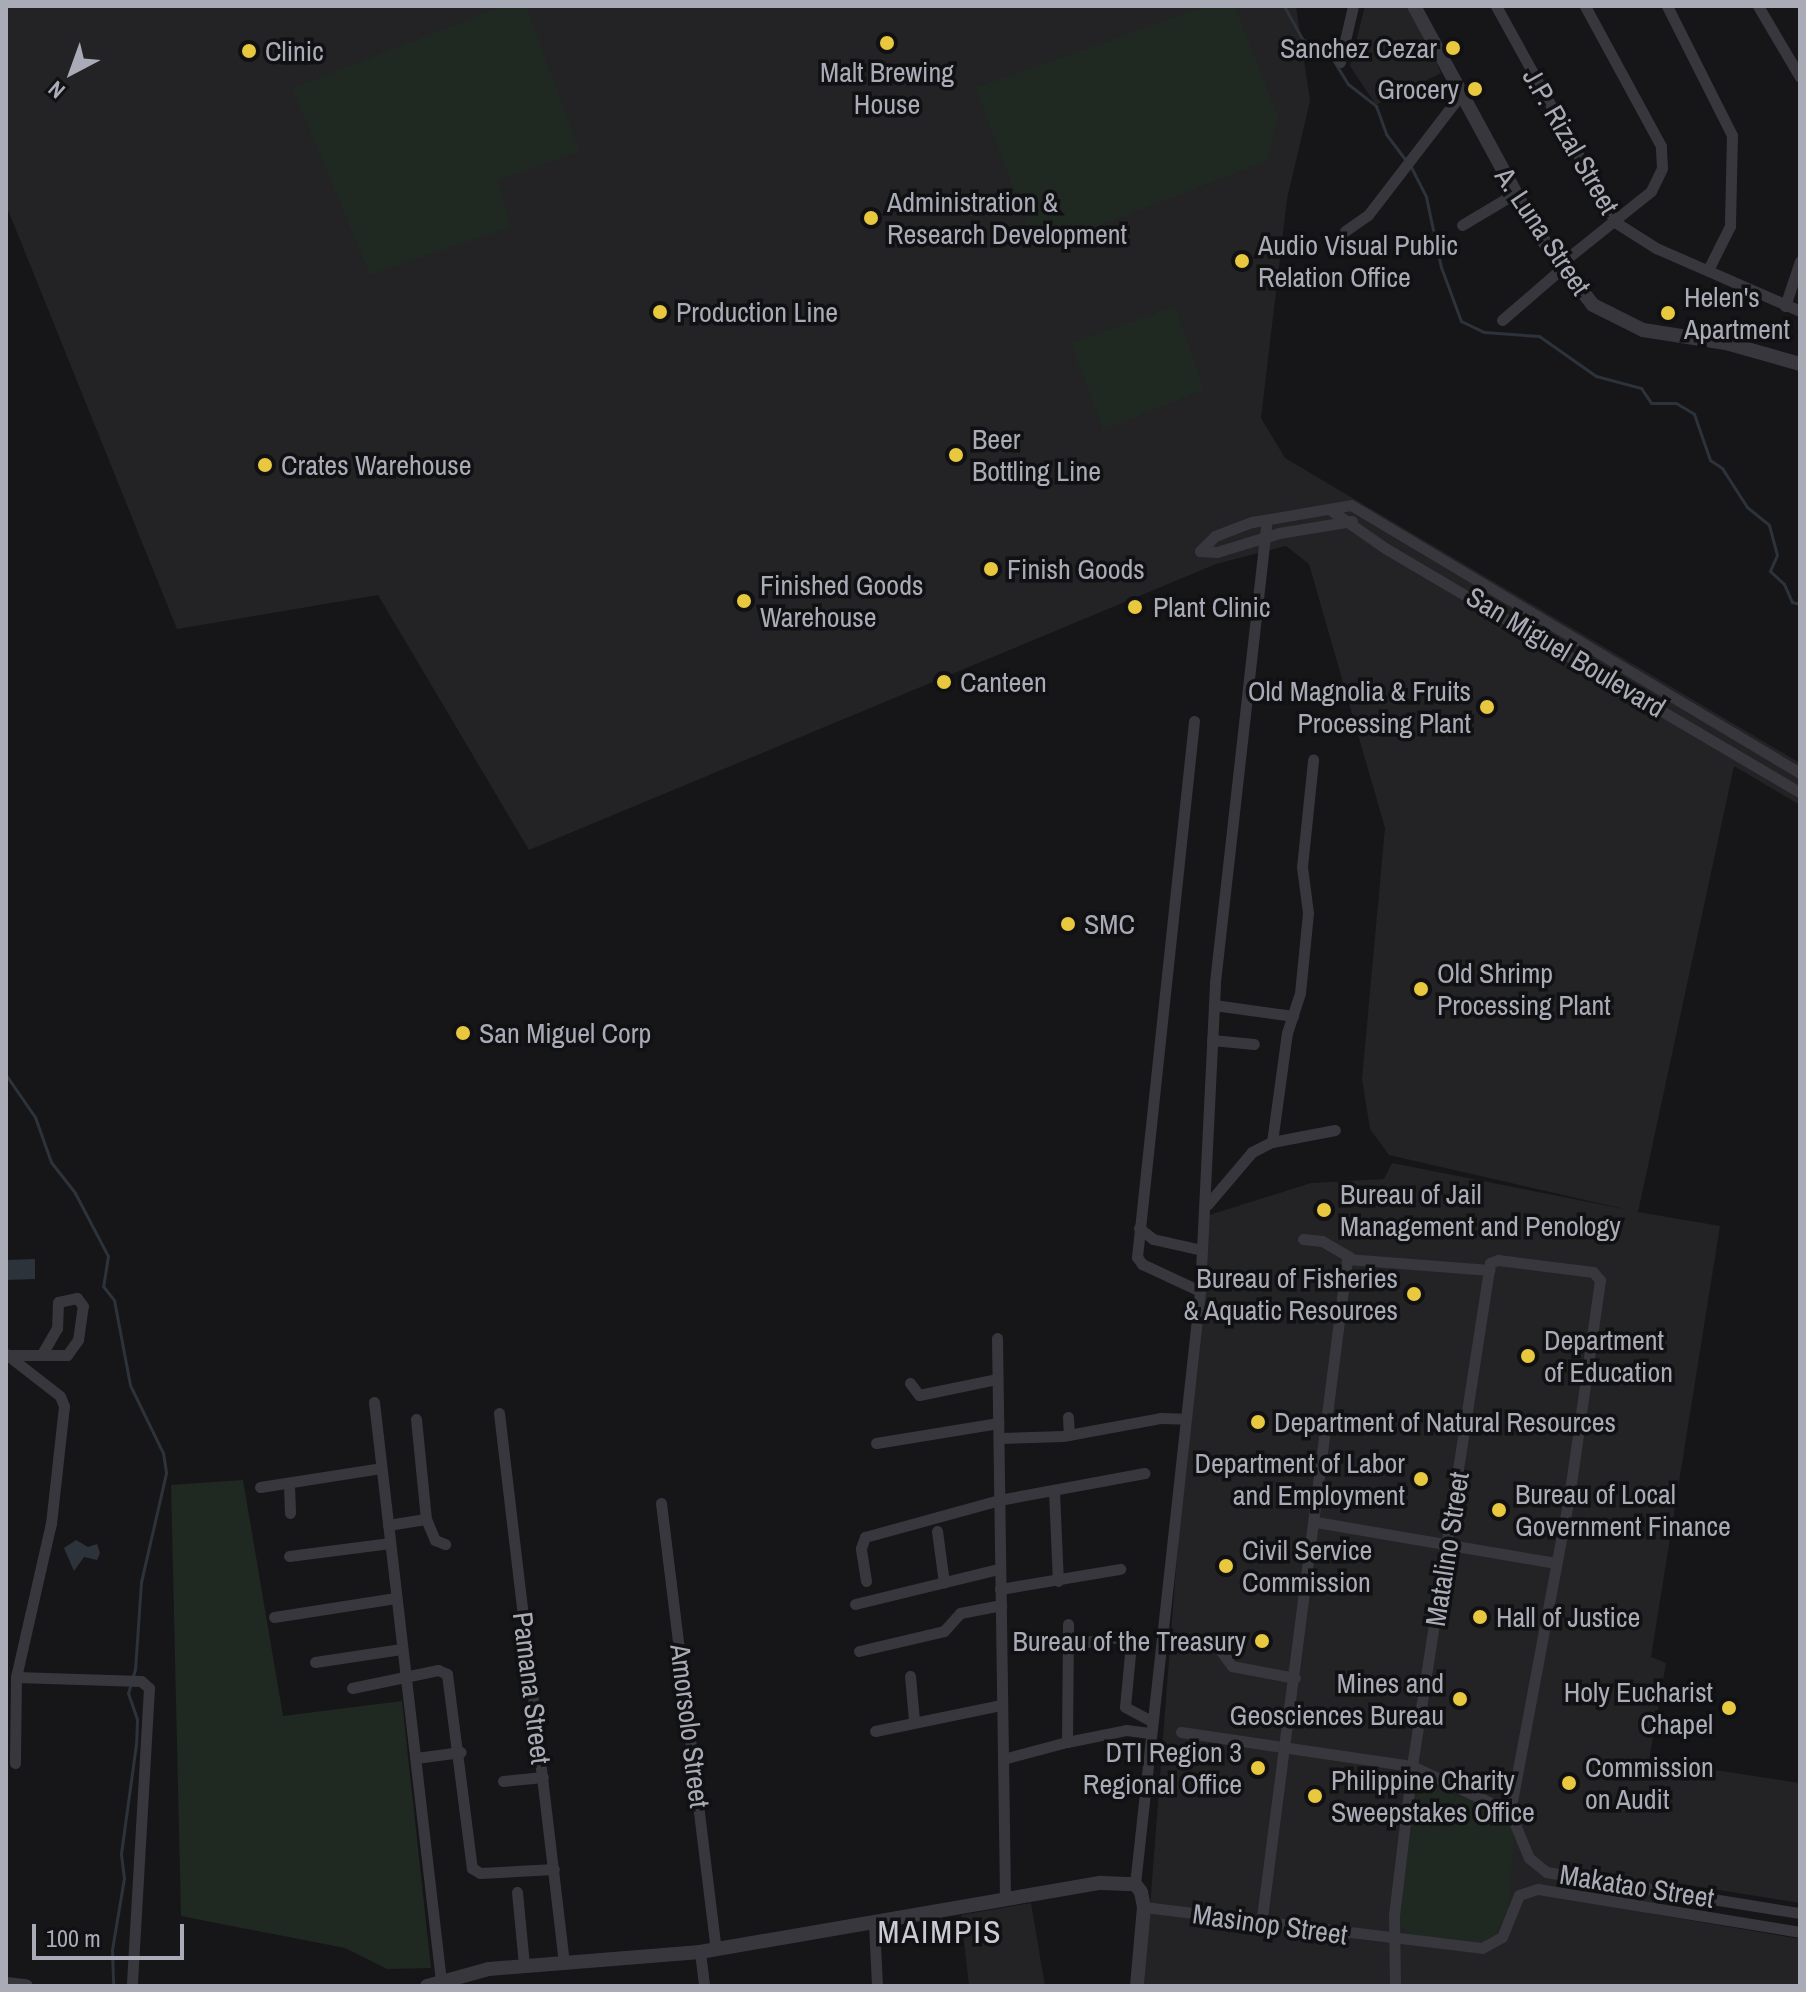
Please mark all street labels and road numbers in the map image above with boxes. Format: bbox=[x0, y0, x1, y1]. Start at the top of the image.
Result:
street label: J.P. Rizal Street bbox=[1516, 62, 1626, 220]
street label: A. Luna Street bbox=[1488, 161, 1598, 301]
street label: San Miguel Boulevard bbox=[1461, 579, 1671, 725]
street label: Matalino Street bbox=[1418, 1469, 1476, 1629]
street label: Pamana Street bbox=[506, 1610, 558, 1766]
street label: Amorsolo Street bbox=[663, 1642, 717, 1810]
street label: Makatao Street bbox=[1557, 1857, 1717, 1915]
street label: Masinop Street bbox=[1191, 1897, 1349, 1951]

